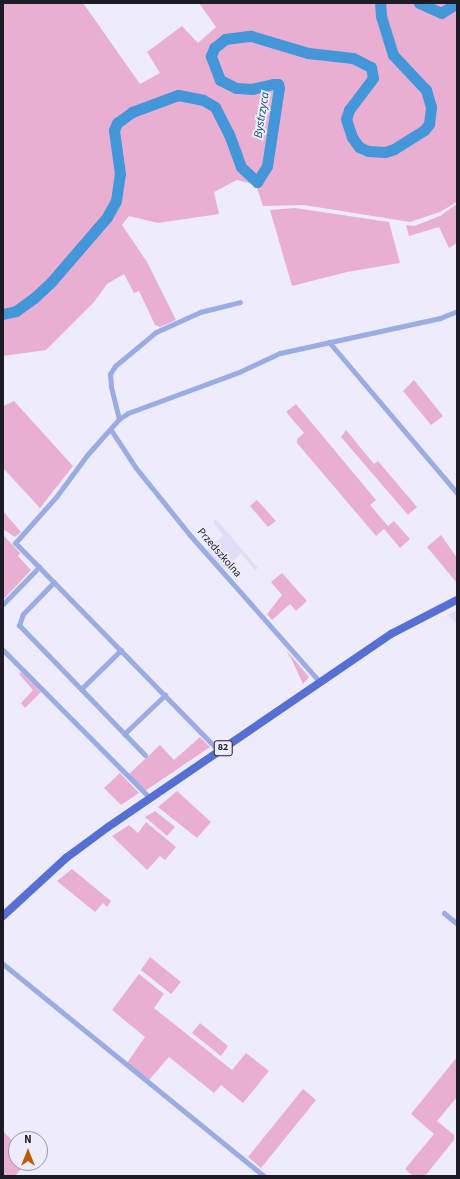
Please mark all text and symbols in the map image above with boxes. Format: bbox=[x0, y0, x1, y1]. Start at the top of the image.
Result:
water label: Bystrzyca bbox=[251, 91, 273, 139]
street label: Przedszkolna bbox=[194, 526, 244, 580]
road number: 82 bbox=[213, 740, 233, 756]
north arrow bbox=[8, 1131, 48, 1171]
text: N bbox=[24, 1132, 32, 1147]

